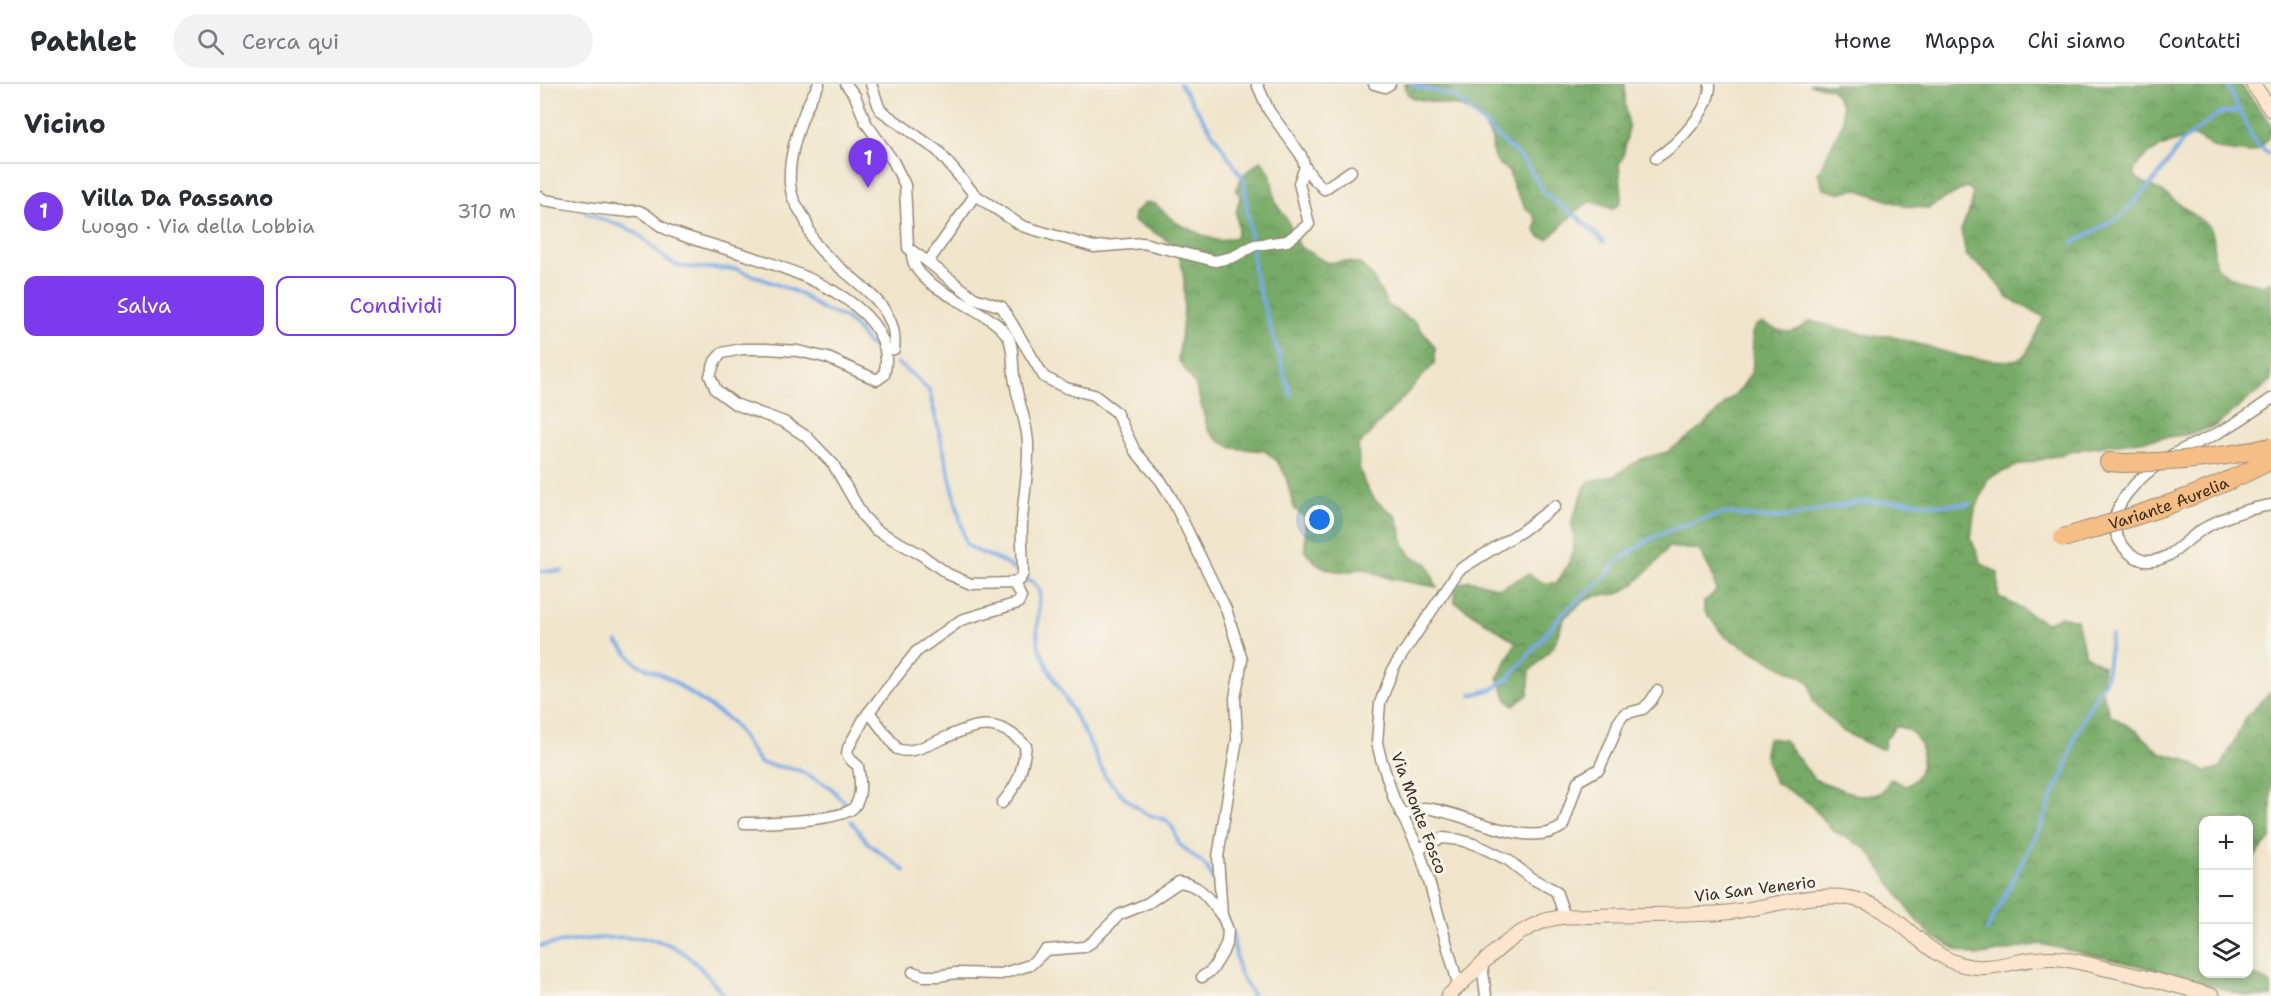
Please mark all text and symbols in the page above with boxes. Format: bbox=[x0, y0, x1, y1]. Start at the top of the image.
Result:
search box bbox=[173, 14, 593, 68]
text: Pathlet bbox=[30, 22, 137, 60]
icon: search bbox=[194, 25, 227, 58]
text: Cerca qui bbox=[242, 27, 339, 56]
text: Home bbox=[1834, 27, 1892, 55]
text: Mappa bbox=[1925, 27, 1995, 55]
text: Chi siamo bbox=[2028, 27, 2125, 55]
text: Contatti bbox=[2158, 27, 2241, 55]
text: Vicino bbox=[24, 106, 106, 141]
pin: 1 bbox=[848, 138, 888, 188]
text: Villa Da Passano bbox=[81, 184, 273, 213]
text: 1 bbox=[39, 198, 48, 224]
text: 310 m bbox=[457, 198, 516, 224]
text: Luogo · Via della Lobbia bbox=[81, 213, 315, 239]
button: Salva bbox=[24, 276, 264, 336]
button: Condividi bbox=[276, 276, 516, 336]
street label: Variante Aurelia bbox=[2106, 471, 2232, 534]
your location bbox=[1305, 505, 1334, 534]
street label: Via Monte Fosco bbox=[1386, 749, 1452, 877]
map controls bbox=[2199, 816, 2253, 978]
button: + bbox=[2199, 816, 2253, 870]
button: − bbox=[2199, 870, 2253, 924]
street label: Via San Venerio bbox=[1693, 871, 1817, 907]
button: layers bbox=[2199, 924, 2253, 978]

